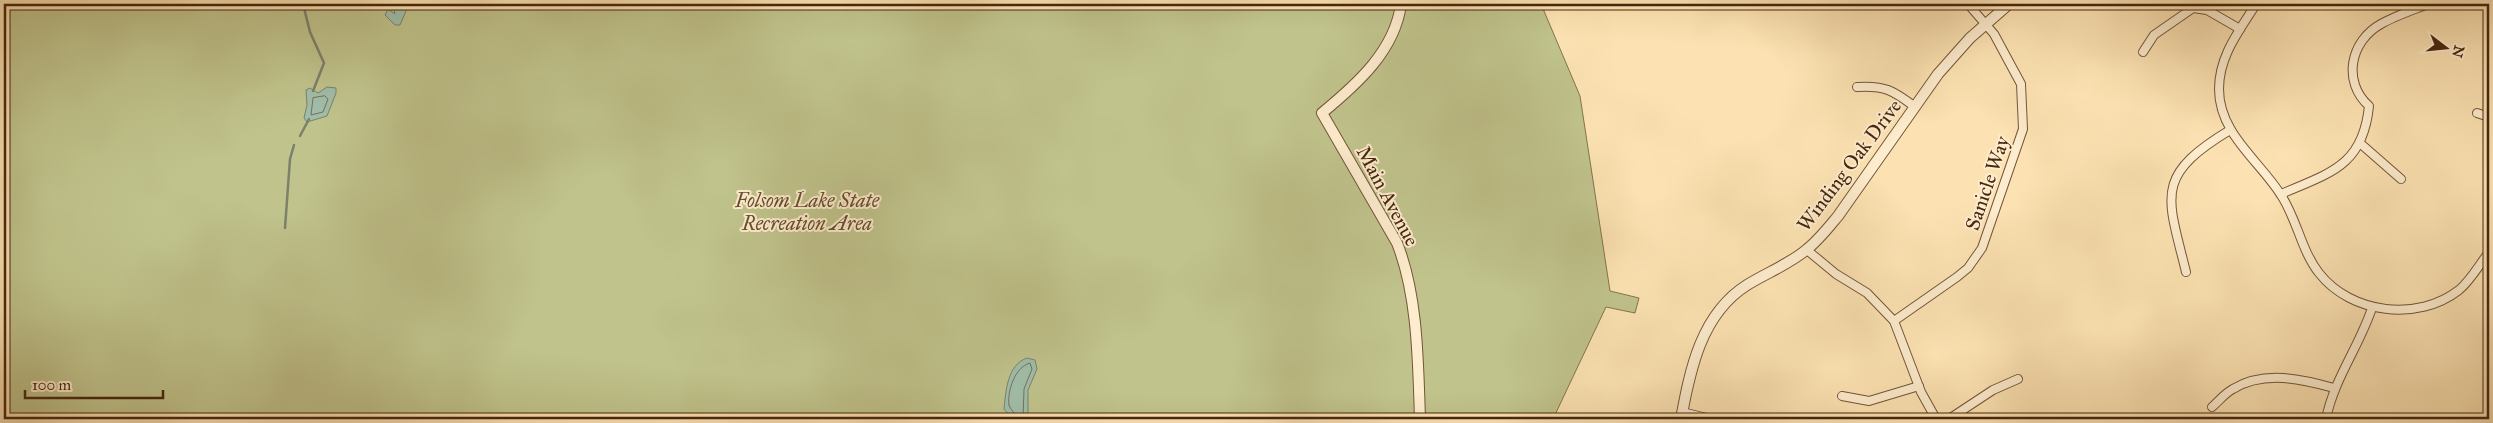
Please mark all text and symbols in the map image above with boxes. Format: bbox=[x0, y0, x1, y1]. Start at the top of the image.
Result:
north arrow bbox=[2420, 22, 2470, 72]
text: N bbox=[2448, 43, 2468, 60]
street label: Winding Oak Drive bbox=[1792, 94, 1907, 236]
street label: Sanicle Way bbox=[1960, 132, 2015, 233]
street label: Main Avenue bbox=[1352, 142, 1424, 250]
park label: Folsom Lake State Recreation Area bbox=[734, 188, 880, 235]
scale bar bbox=[25, 368, 162, 400]
text: 100 m bbox=[32, 376, 72, 394]

